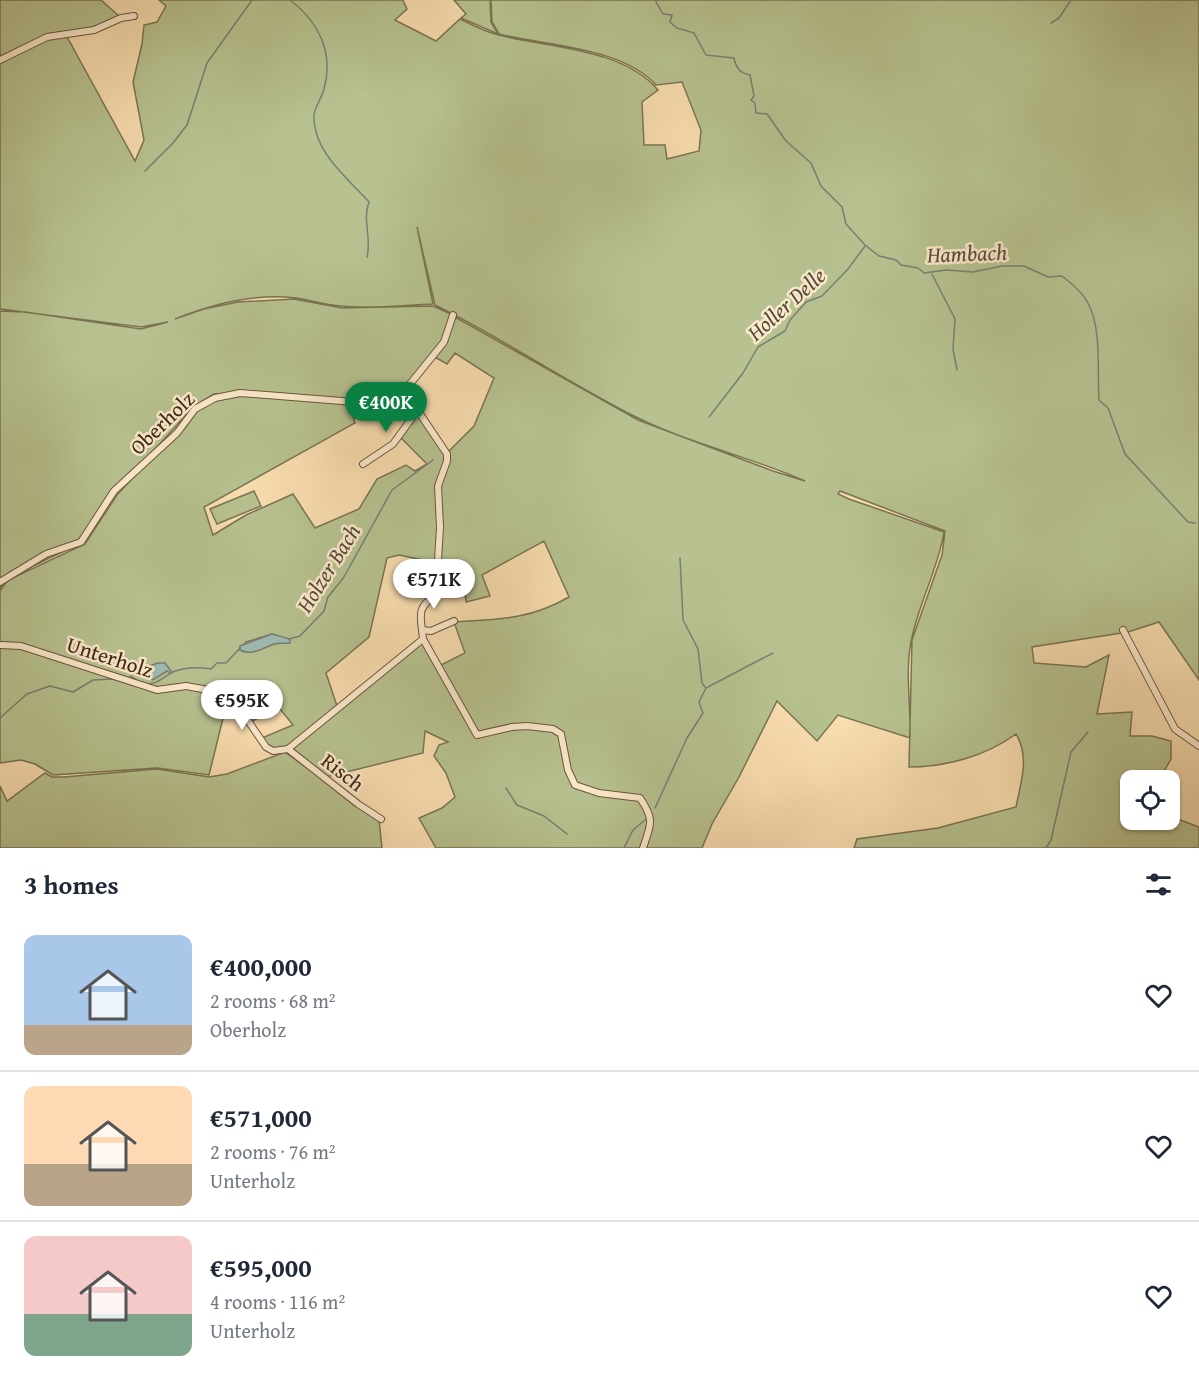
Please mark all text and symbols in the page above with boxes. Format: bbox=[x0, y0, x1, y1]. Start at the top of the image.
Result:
water label: Hambach bbox=[925, 236, 1008, 270]
water label: Holler Delle bbox=[739, 260, 833, 349]
pin: €400K bbox=[344, 382, 428, 433]
street label: Oberholz bbox=[123, 384, 201, 462]
text: €400K bbox=[359, 387, 413, 416]
water label: Holzer Bach bbox=[288, 518, 368, 619]
pin: €571K bbox=[392, 559, 476, 610]
text: €571K bbox=[407, 564, 461, 593]
street label: Unterholz bbox=[63, 628, 157, 686]
pin: €595K bbox=[200, 680, 284, 731]
text: €595K bbox=[215, 685, 269, 714]
street label: Risch bbox=[315, 745, 371, 799]
map controls bbox=[1120, 770, 1180, 830]
button: locate bbox=[1120, 770, 1180, 830]
text: 3 homes bbox=[24, 865, 119, 904]
icon: filters bbox=[1142, 868, 1175, 901]
text: €400,000 bbox=[210, 947, 312, 986]
icon: home bbox=[72, 959, 144, 1031]
icon: heart bbox=[1142, 979, 1175, 1012]
text: 2 rooms · 68 m² bbox=[210, 986, 336, 1015]
text: Oberholz bbox=[210, 1015, 286, 1044]
text: €571,000 bbox=[210, 1098, 312, 1137]
icon: home bbox=[72, 1110, 144, 1182]
icon: heart bbox=[1142, 1130, 1175, 1163]
text: 2 rooms · 76 m² bbox=[210, 1137, 336, 1166]
text: Unterholz bbox=[210, 1166, 295, 1195]
text: €595,000 bbox=[210, 1248, 312, 1287]
icon: home bbox=[72, 1260, 144, 1332]
icon: heart bbox=[1142, 1280, 1175, 1313]
text: 4 rooms · 116 m² bbox=[210, 1287, 345, 1316]
text: Unterholz bbox=[210, 1316, 295, 1345]

